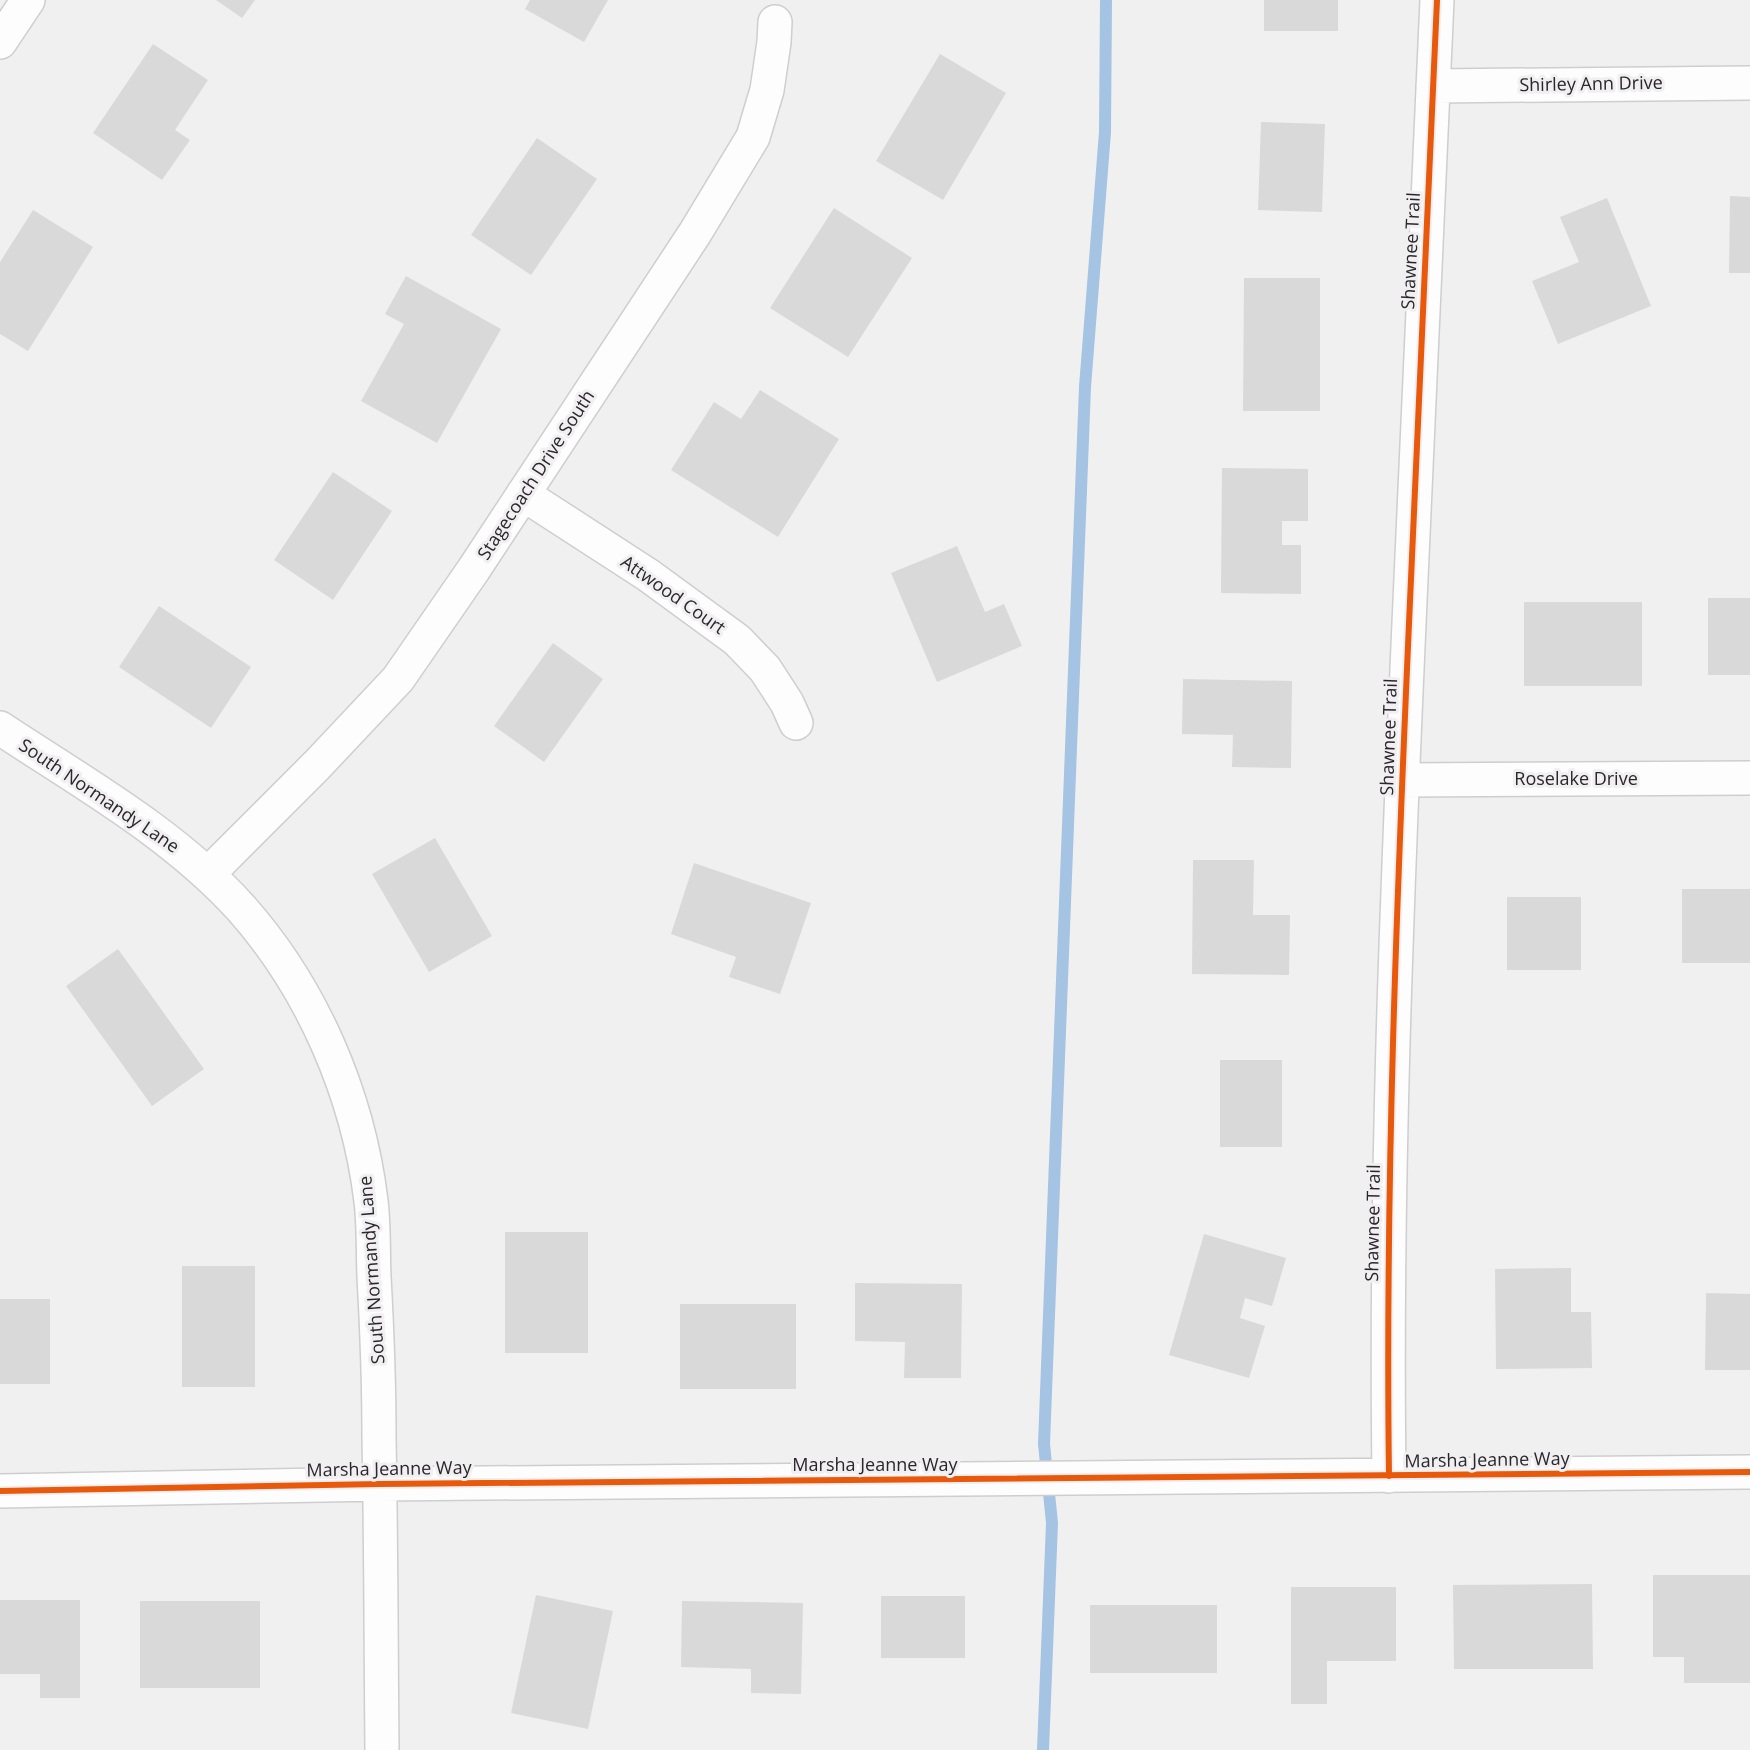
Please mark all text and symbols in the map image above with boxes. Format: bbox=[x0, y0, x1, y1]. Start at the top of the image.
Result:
street label: Shirley Ann Drive bbox=[1519, 70, 1663, 96]
street label: Shawnee Trail bbox=[1395, 192, 1425, 310]
street label: Stagecoach Drive South bbox=[471, 385, 599, 564]
street label: Attwood Court bbox=[617, 549, 731, 639]
street label: Shawnee Trail bbox=[1374, 678, 1402, 796]
street label: South Normandy Lane bbox=[15, 733, 184, 858]
street label: Roselake Drive bbox=[1514, 766, 1638, 790]
street label: Shawnee Trail bbox=[1359, 1164, 1385, 1282]
street label: South Normandy Lane bbox=[352, 1175, 390, 1365]
street label: Marsha Jeanne Way bbox=[1404, 1446, 1571, 1472]
street label: Marsha Jeanne Way bbox=[792, 1452, 959, 1476]
street label: Marsha Jeanne Way bbox=[306, 1455, 473, 1481]

